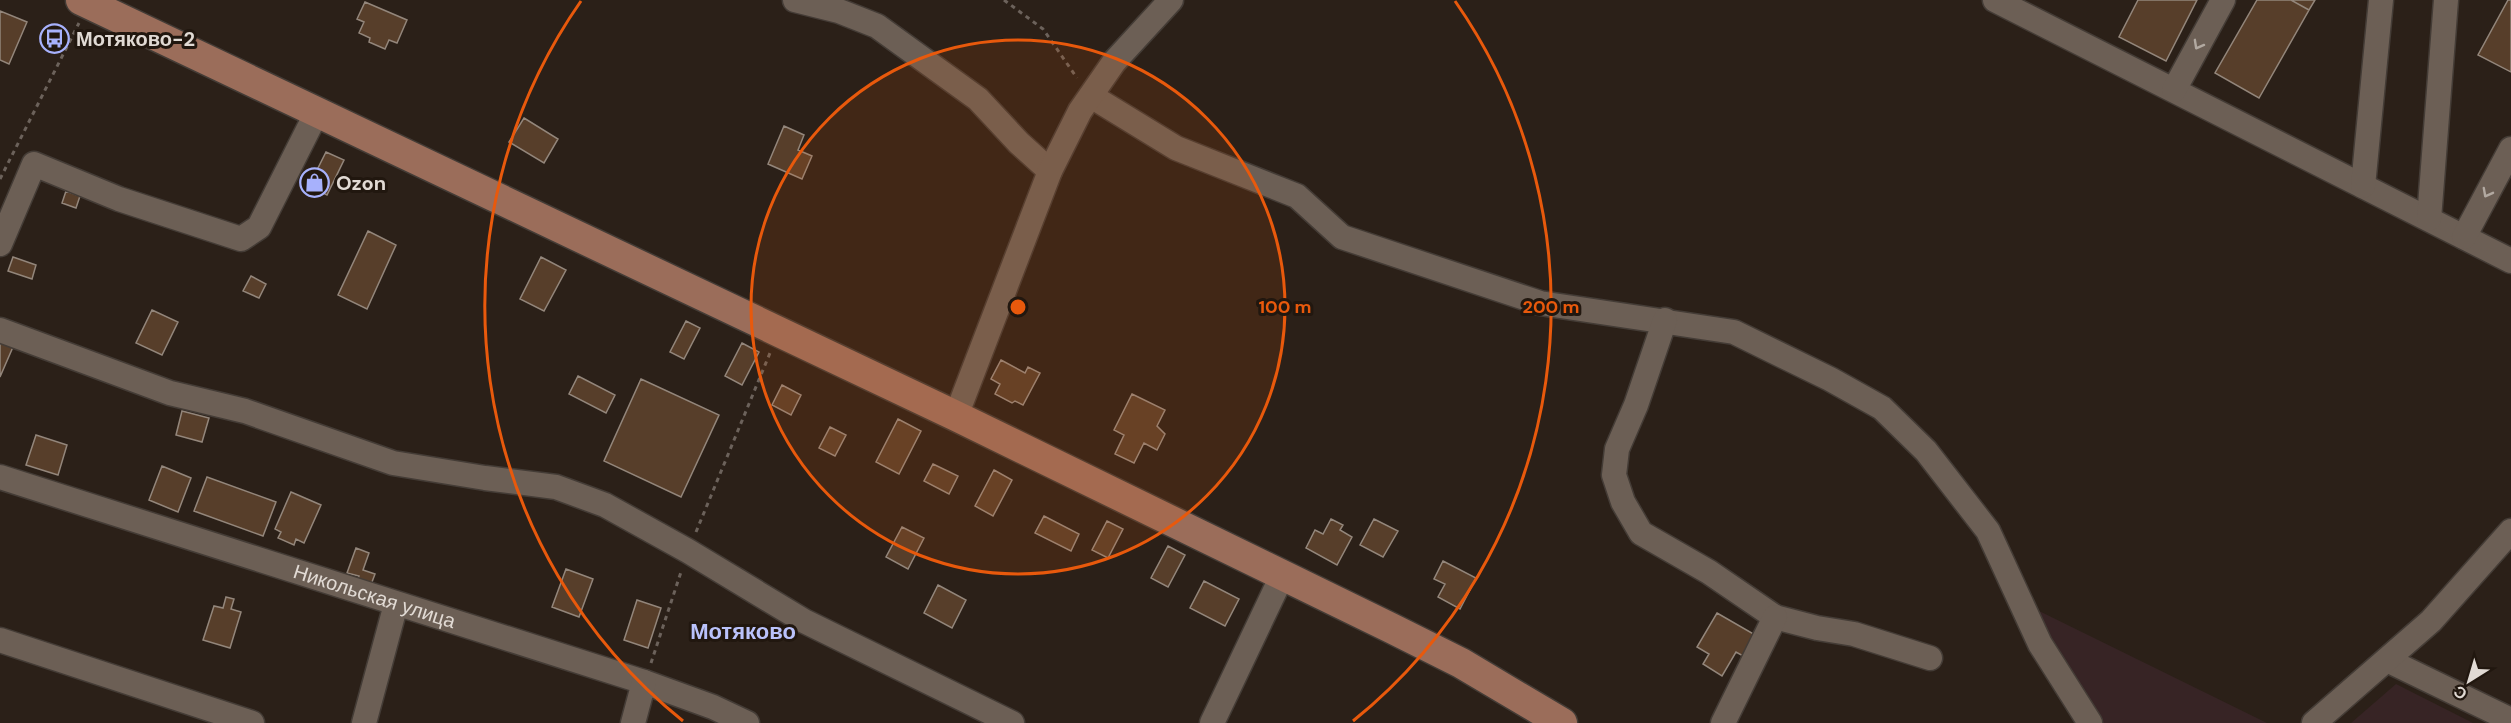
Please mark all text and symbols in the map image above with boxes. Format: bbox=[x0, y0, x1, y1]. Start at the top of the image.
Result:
bus stop icon: Мотяково-2 bbox=[39, 23, 71, 55]
place label: Мотяково-2 bbox=[76, 26, 195, 52]
one-way arrow bbox=[2194, 39, 2206, 49]
shop icon: Ozon bbox=[299, 167, 331, 199]
place label: Ozon bbox=[336, 170, 386, 196]
one-way arrow bbox=[2483, 187, 2494, 198]
text: 100 m bbox=[1258, 295, 1312, 319]
text: 200 m bbox=[1523, 295, 1579, 319]
centre of rings bbox=[1008, 297, 1028, 317]
street label: Никольская улица bbox=[290, 558, 460, 634]
district label: Мотяково bbox=[690, 617, 796, 646]
north arrow bbox=[2439, 651, 2499, 711]
text: С bbox=[2449, 680, 2471, 704]

